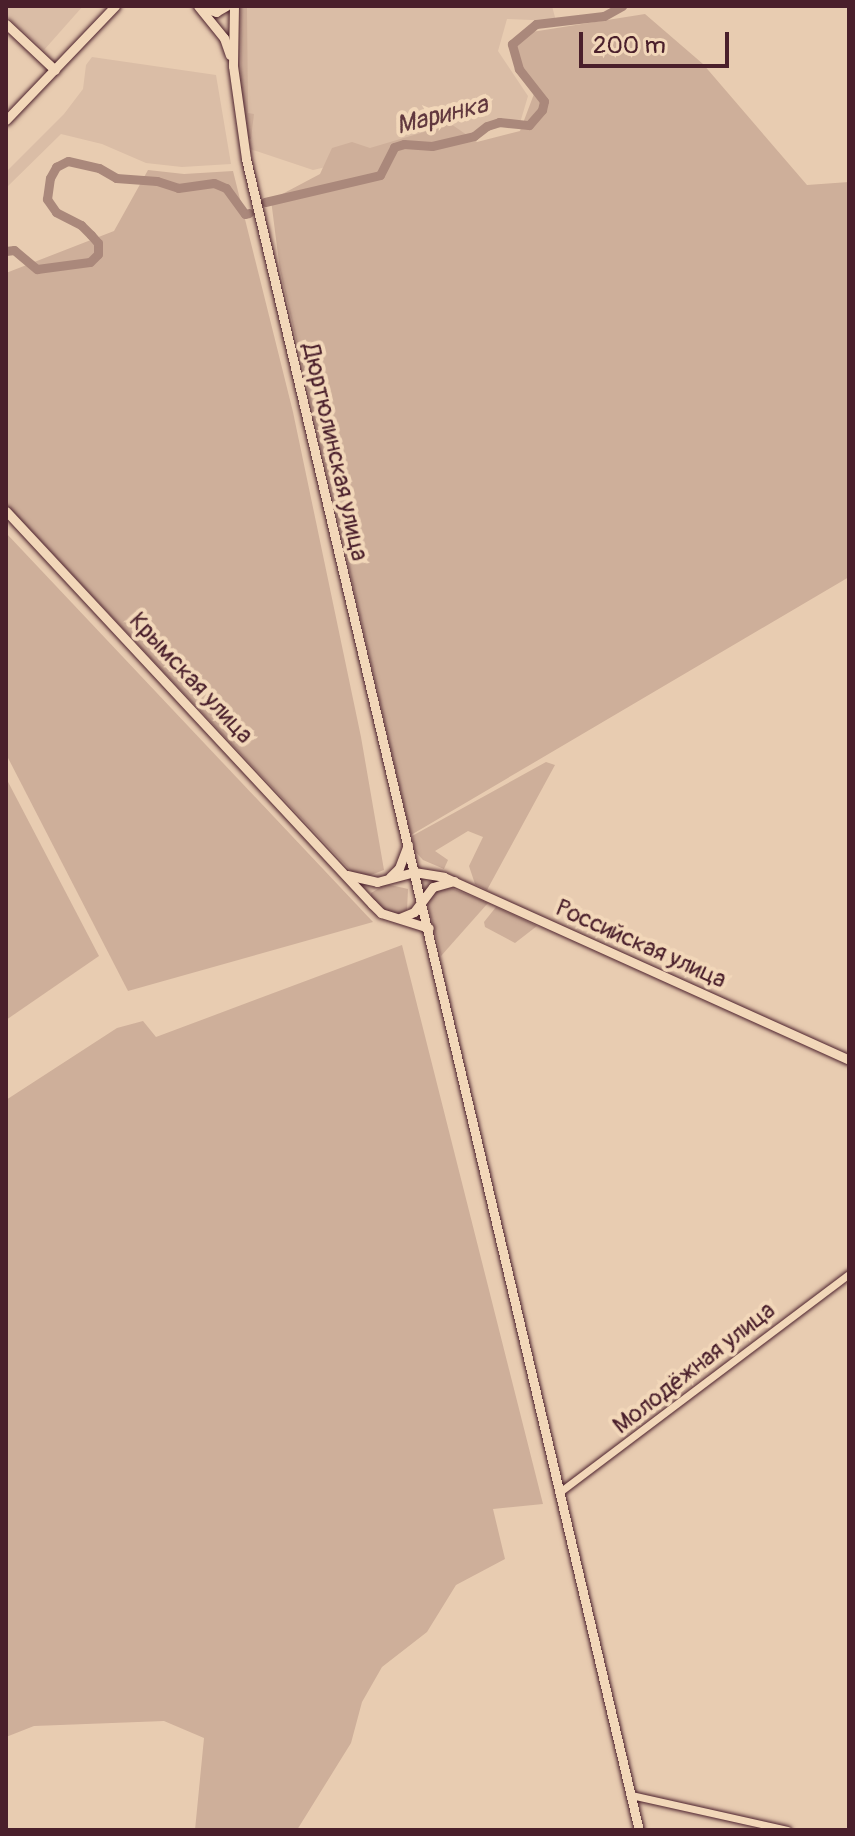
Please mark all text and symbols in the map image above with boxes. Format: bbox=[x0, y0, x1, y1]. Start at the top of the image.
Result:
scale bar bbox=[583, 16, 733, 66]
text: 200 m bbox=[593, 31, 666, 60]
water label: Маринка bbox=[393, 90, 491, 142]
street label: Дюртюлинская улица bbox=[296, 340, 374, 564]
street label: Крымская улица bbox=[123, 607, 259, 749]
street label: Российская улица bbox=[551, 894, 731, 994]
street label: Молодёжная улица bbox=[607, 1296, 781, 1440]

